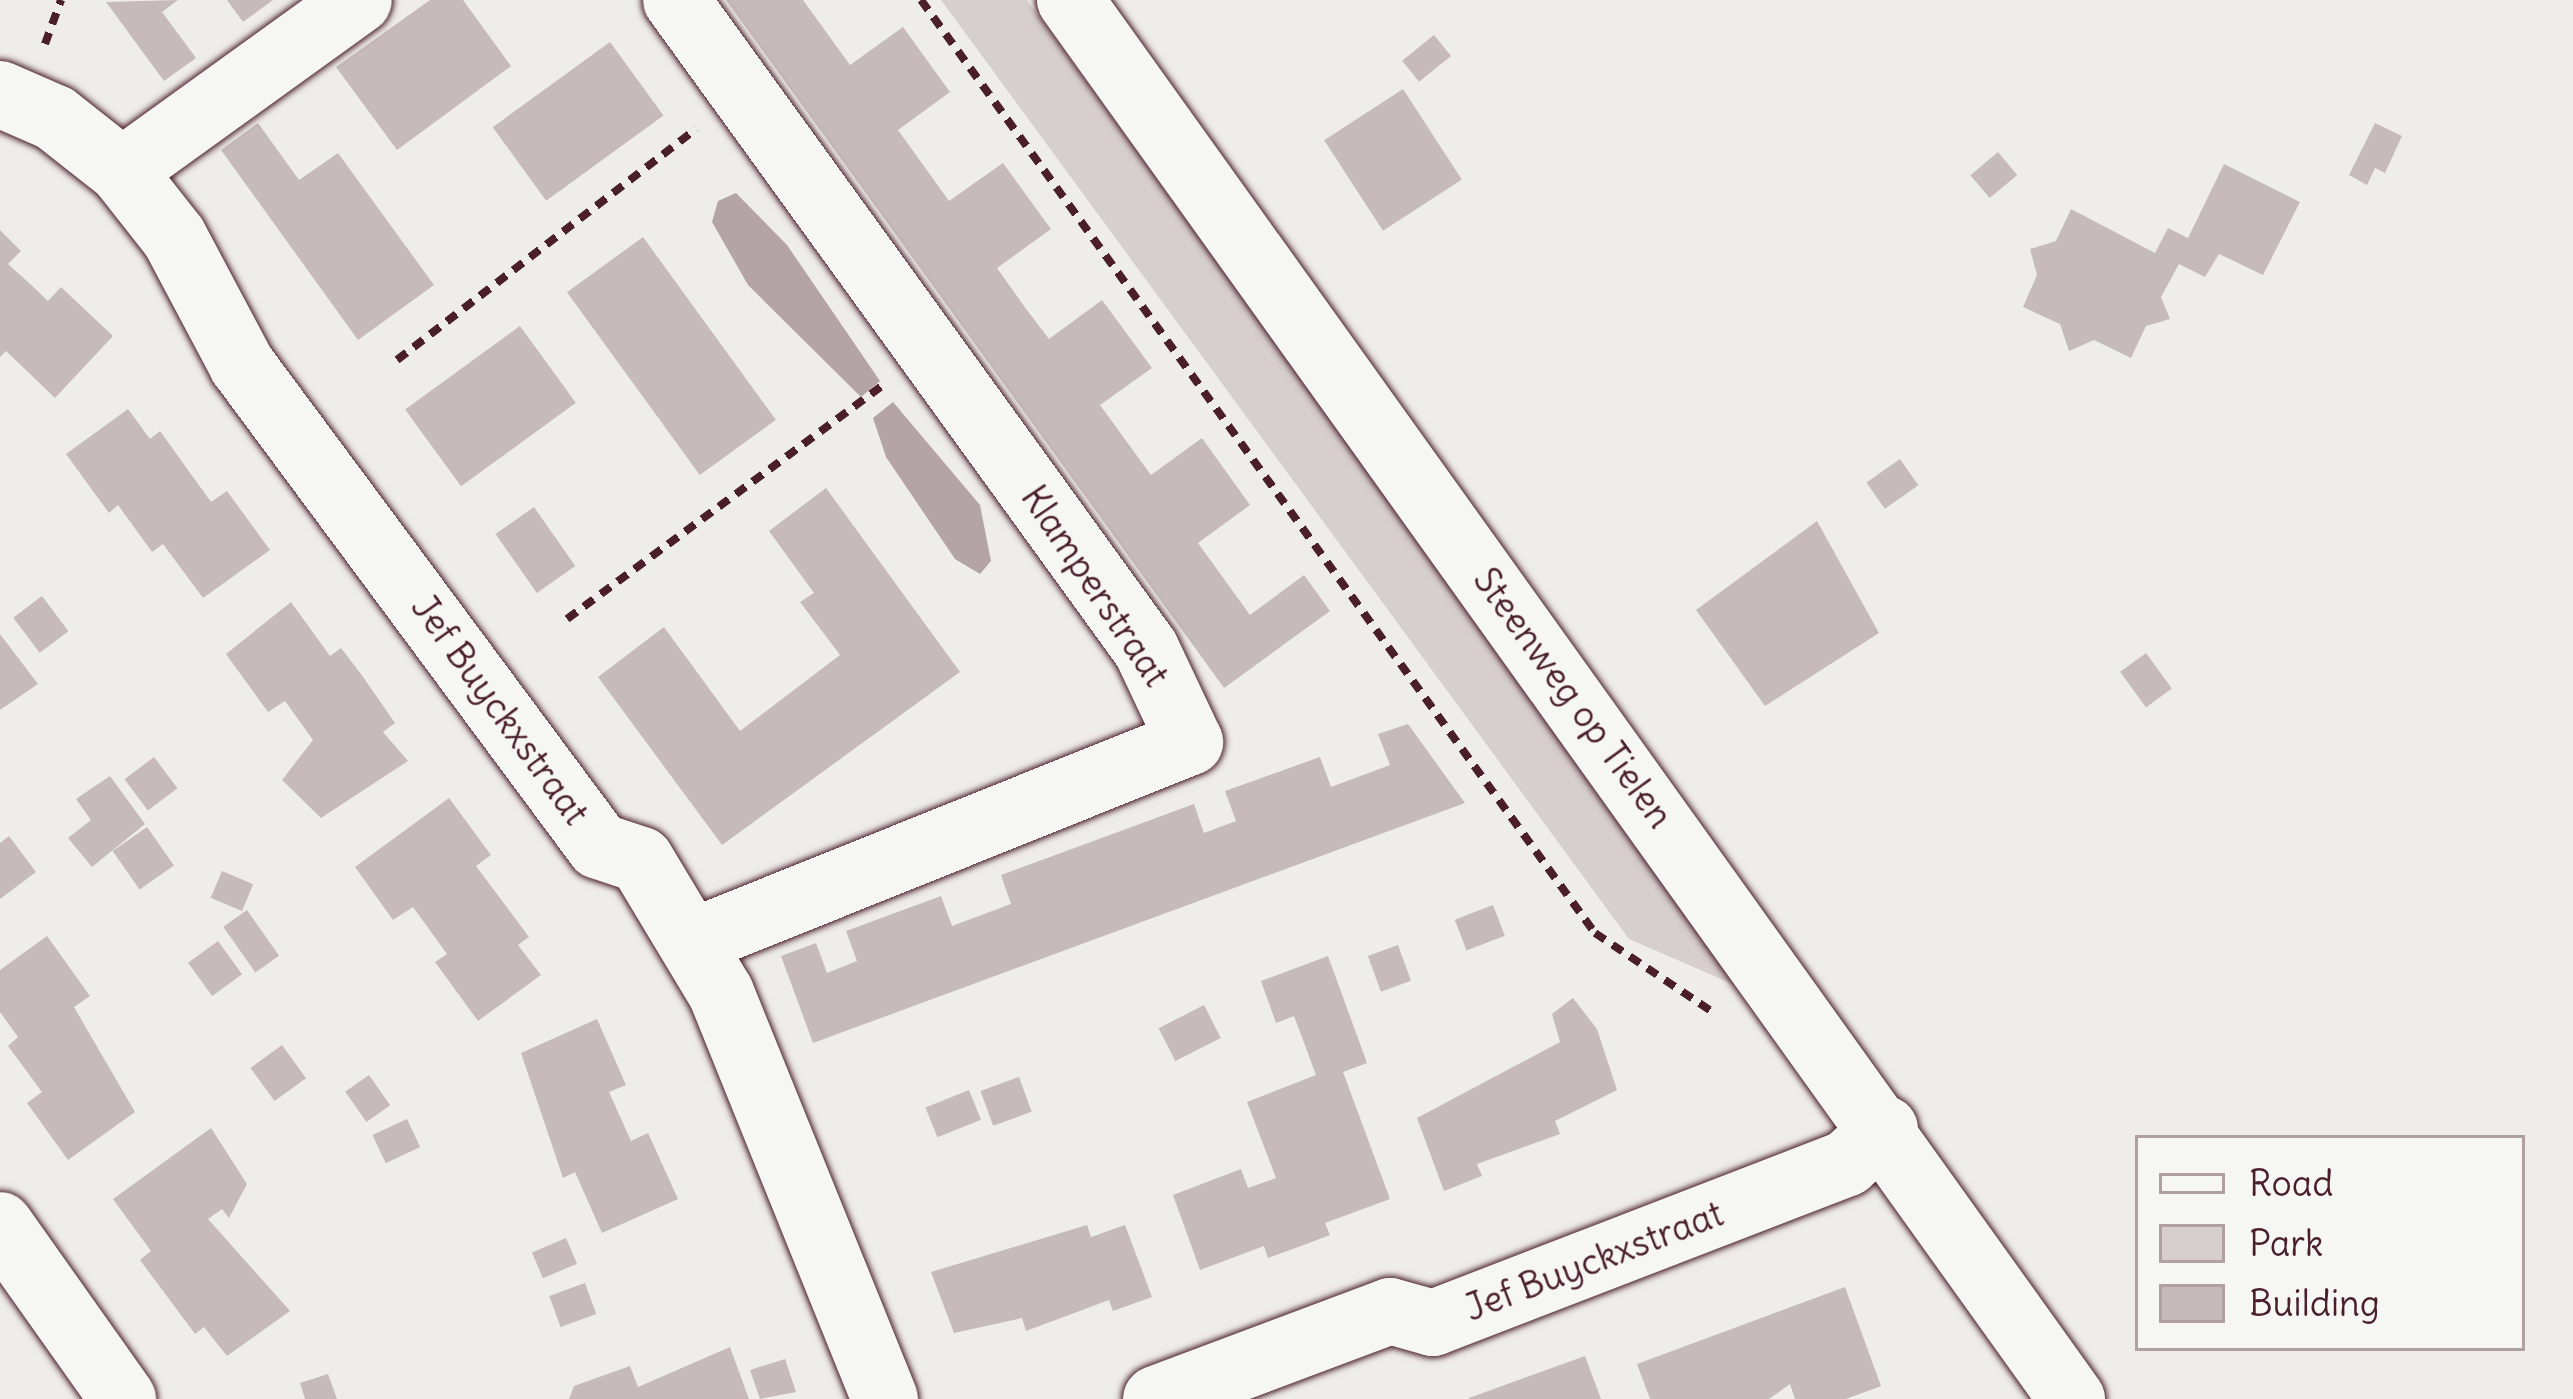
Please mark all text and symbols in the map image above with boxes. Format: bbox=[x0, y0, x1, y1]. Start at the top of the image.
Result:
street label: Klamperstraat bbox=[1012, 477, 1178, 695]
street label: Steenweg op Tielen bbox=[1464, 560, 1682, 836]
street label: Jef Buyckxstraat bbox=[402, 587, 598, 833]
legend bbox=[2135, 1135, 2525, 1351]
text: Road bbox=[2249, 1161, 2333, 1206]
street label: Jef Buyckxstraat bbox=[1459, 1192, 1729, 1330]
text: Park bbox=[2249, 1221, 2323, 1266]
text: Building bbox=[2249, 1281, 2380, 1326]

